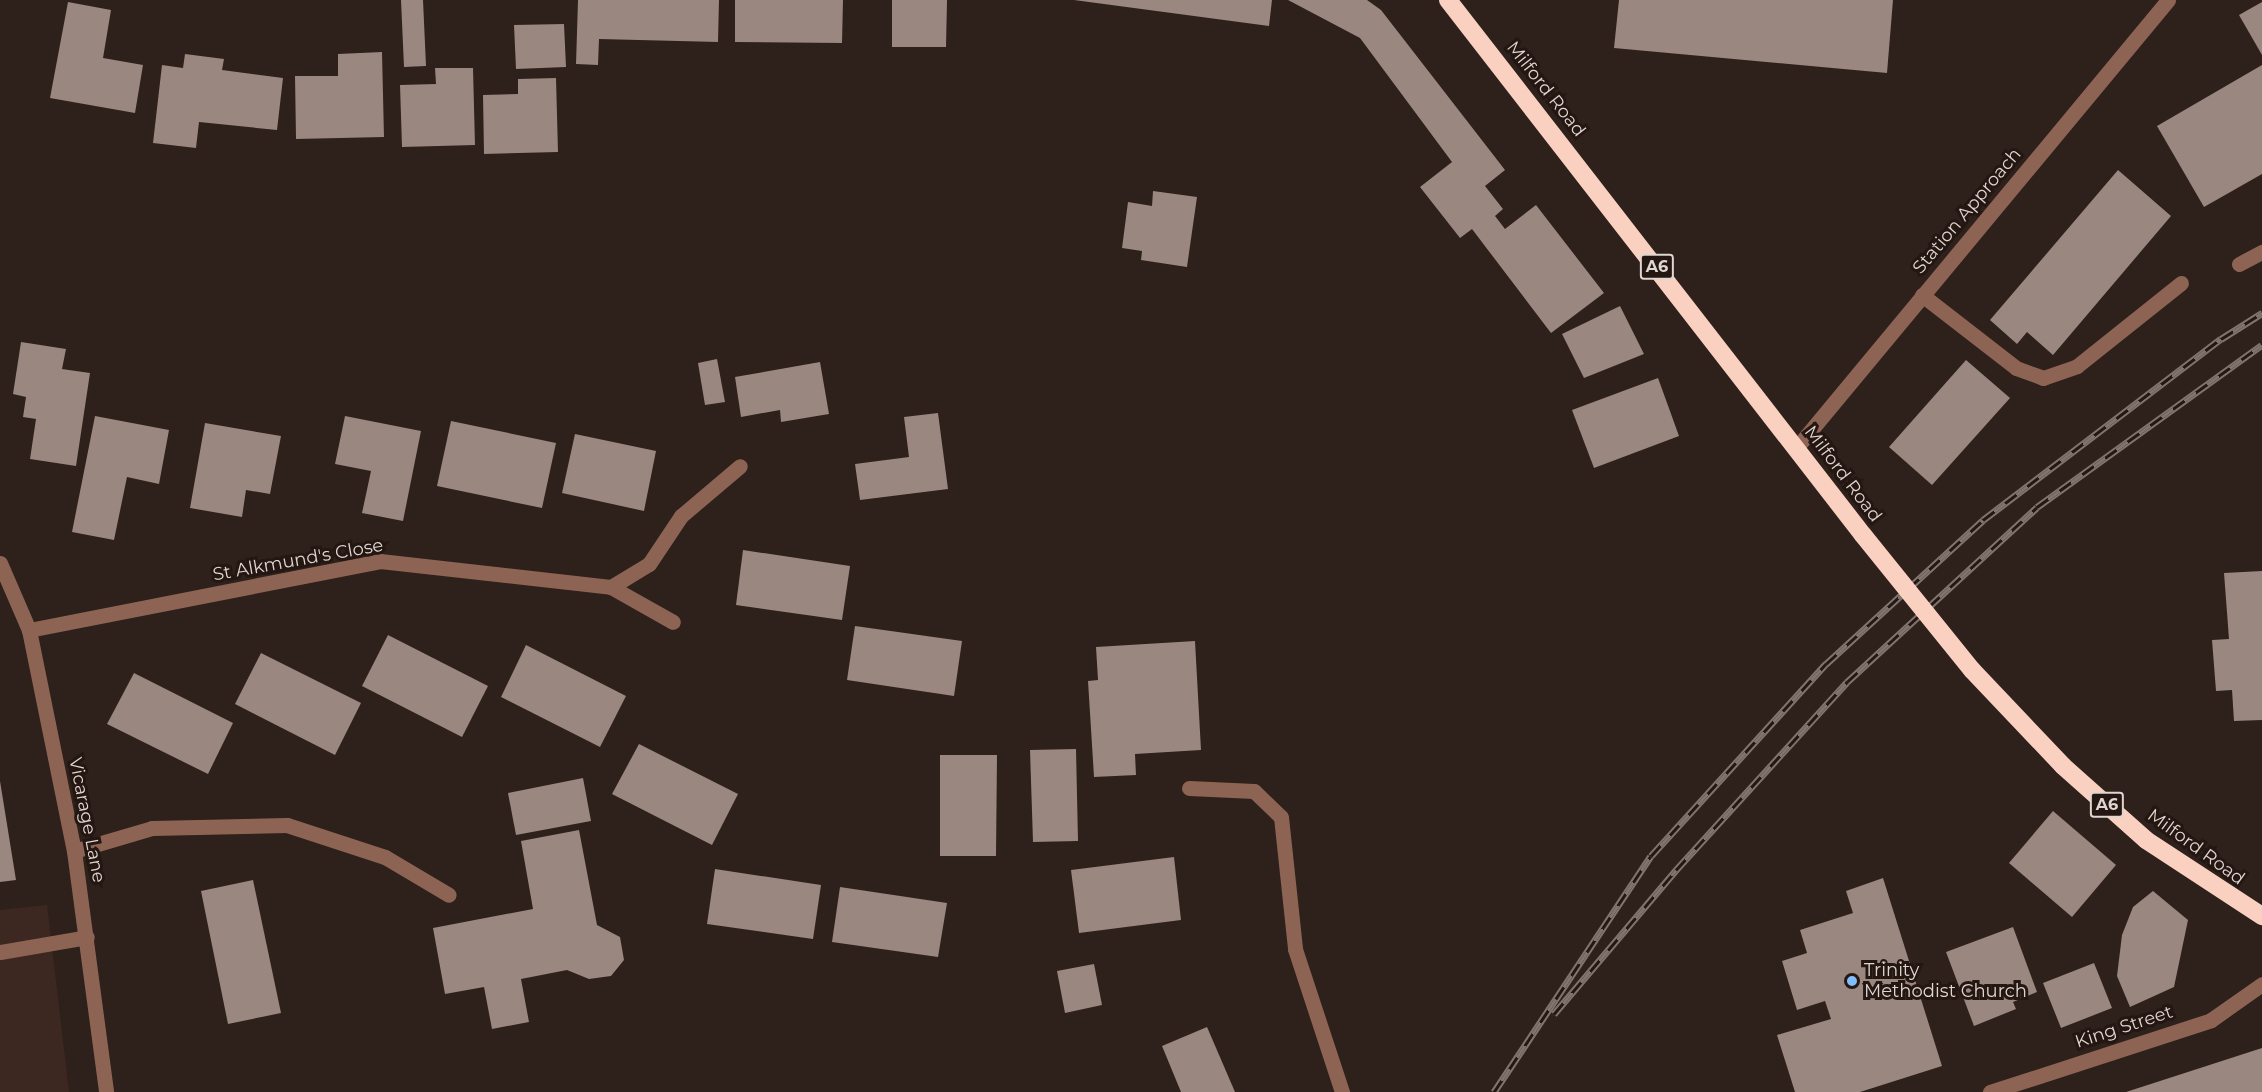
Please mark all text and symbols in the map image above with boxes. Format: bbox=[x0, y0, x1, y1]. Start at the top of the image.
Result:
street label: Milford Road bbox=[1502, 37, 1590, 141]
street label: Station Approach bbox=[1908, 144, 2026, 278]
road number: A6 bbox=[1639, 254, 1675, 280]
street label: Milford Road bbox=[1800, 422, 1886, 526]
street label: St Alkmund's Close bbox=[211, 534, 385, 586]
street label: Vicarage Lane bbox=[64, 756, 110, 884]
road number: A6 bbox=[2089, 792, 2125, 818]
street label: Milford Road bbox=[2143, 804, 2249, 890]
place label: Trinity Methodist Church bbox=[1864, 960, 2027, 1002]
marker: Trinity Methodist Church bbox=[1845, 974, 1859, 988]
street label: King Street bbox=[2073, 1001, 2175, 1053]

